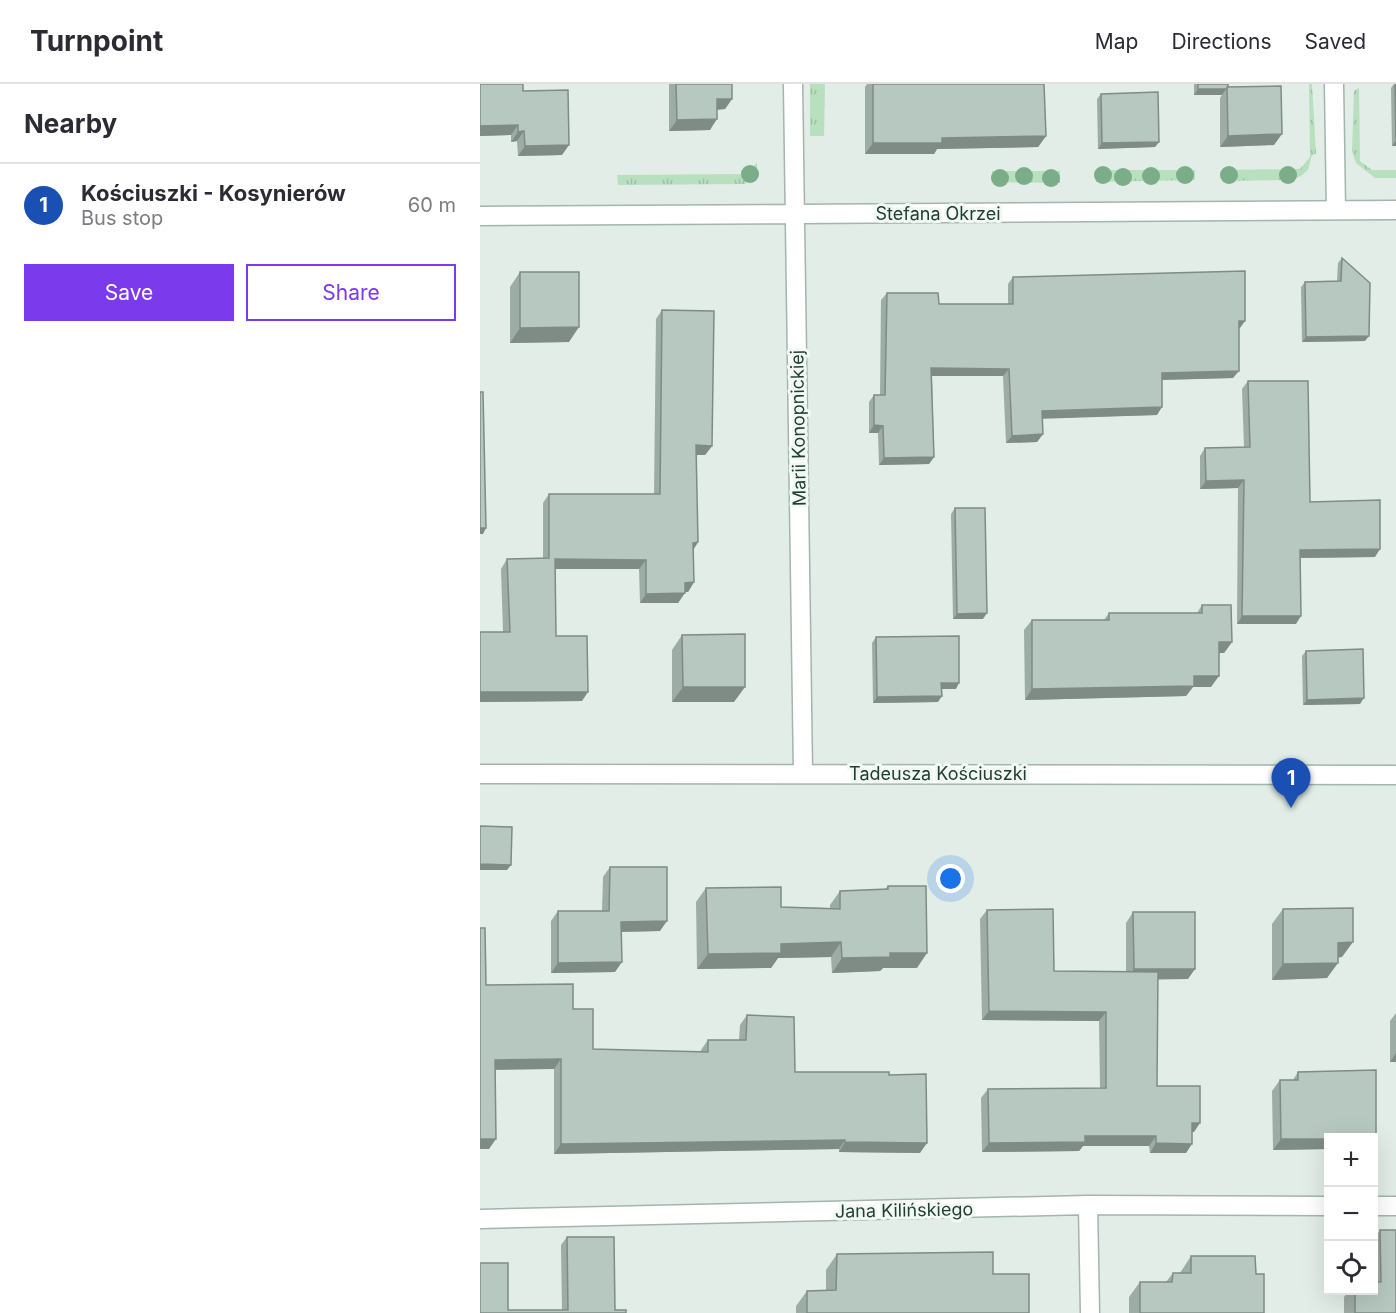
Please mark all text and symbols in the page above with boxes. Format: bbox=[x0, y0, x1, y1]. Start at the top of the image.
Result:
text: Turnpoint bbox=[30, 24, 163, 58]
text: Map bbox=[1095, 29, 1138, 54]
text: Directions bbox=[1171, 29, 1272, 54]
text: Saved bbox=[1305, 29, 1366, 54]
text: Nearby bbox=[24, 108, 117, 139]
text: Kościuszki - Kosynierów bbox=[81, 180, 346, 206]
text: 1 bbox=[39, 193, 48, 217]
text: 60 m bbox=[408, 193, 456, 217]
street label: Stefana Okrzei bbox=[876, 203, 1001, 224]
text: Bus stop bbox=[81, 206, 163, 230]
button: Save bbox=[24, 264, 234, 321]
button: Share bbox=[246, 264, 456, 321]
street label: Marii Konopnickiej bbox=[786, 350, 810, 506]
pin: 1 bbox=[1272, 758, 1310, 808]
street label: Tadeusza Kościuszki bbox=[849, 763, 1027, 784]
your location bbox=[936, 864, 965, 893]
map controls bbox=[1324, 1133, 1378, 1295]
button: + bbox=[1324, 1133, 1378, 1187]
button: − bbox=[1324, 1187, 1378, 1241]
street label: Jana Kilińskiego bbox=[835, 1198, 973, 1222]
button: locate bbox=[1324, 1241, 1378, 1295]

